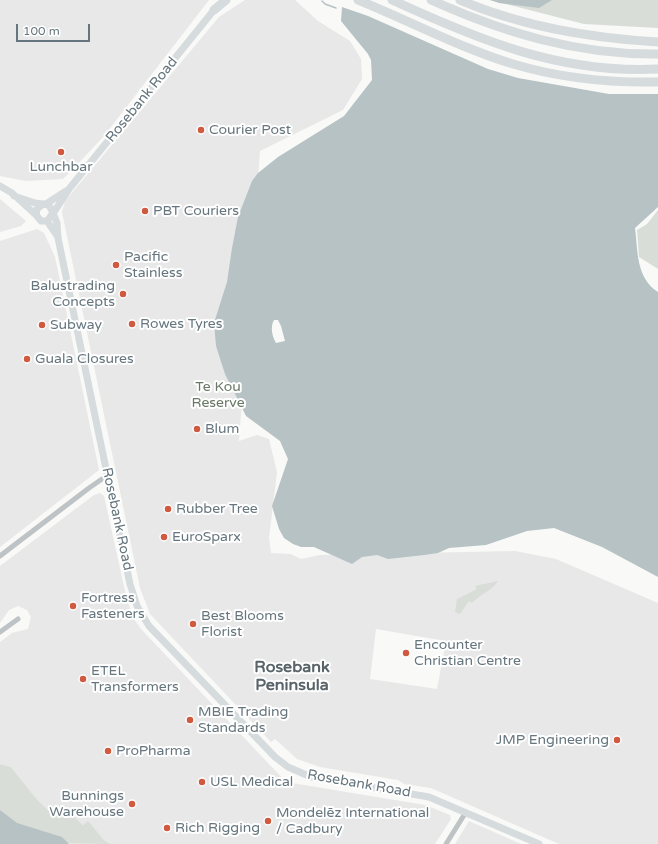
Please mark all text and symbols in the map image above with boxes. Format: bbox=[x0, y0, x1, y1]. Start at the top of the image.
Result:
scale bar bbox=[18, 16, 92, 42]
text: 100 m bbox=[23, 24, 60, 38]
street label: Rosebank Road bbox=[102, 54, 182, 146]
place label: Courier Post bbox=[209, 122, 291, 138]
marker: Courier Post bbox=[196, 125, 206, 135]
marker: Lunchbar bbox=[56, 147, 66, 157]
place label: Lunchbar bbox=[29, 159, 93, 175]
place label: PBT Couriers bbox=[153, 203, 239, 219]
marker: PBT Couriers bbox=[140, 206, 150, 216]
place label: Pacific Stainless bbox=[124, 249, 182, 282]
marker: Pacific Stainless bbox=[111, 260, 121, 270]
place label: Balustrading Concepts bbox=[30, 278, 115, 310]
marker: Balustrading Concepts bbox=[118, 289, 128, 299]
place label: Rowes Tyres bbox=[140, 316, 223, 332]
place label: Subway bbox=[50, 317, 102, 333]
marker: Rowes Tyres bbox=[127, 319, 137, 329]
marker: Subway bbox=[37, 320, 47, 330]
place label: Guala Closures bbox=[35, 351, 134, 367]
marker: Guala Closures bbox=[22, 354, 32, 364]
park label: Te Kou Reserve bbox=[191, 379, 245, 412]
place label: Blum bbox=[205, 421, 239, 437]
marker: Blum bbox=[192, 424, 202, 434]
street label: Rosebank Road bbox=[98, 466, 136, 572]
place label: Rubber Tree bbox=[176, 501, 258, 517]
marker: Rubber Tree bbox=[163, 504, 173, 514]
place label: EuroSparx bbox=[172, 529, 241, 545]
marker: EuroSparx bbox=[159, 532, 169, 542]
place label: Fortress Fasteners bbox=[81, 590, 145, 622]
marker: Fortress Fasteners bbox=[68, 601, 78, 611]
place label: Best Blooms Florist bbox=[201, 608, 284, 640]
marker: Best Blooms Florist bbox=[188, 619, 198, 629]
place label: Encounter Christian Centre bbox=[414, 637, 521, 670]
marker: Encounter Christian Centre bbox=[401, 648, 411, 658]
district label: Rosebank Peninsula bbox=[254, 658, 330, 696]
place label: ETEL Transformers bbox=[91, 663, 179, 696]
marker: ETEL Transformers bbox=[78, 674, 88, 684]
place label: MBIE Trading Standards bbox=[198, 704, 288, 736]
marker: MBIE Trading Standards bbox=[185, 715, 195, 725]
place label: JMP Engineering bbox=[496, 732, 609, 748]
marker: JMP Engineering bbox=[612, 735, 622, 745]
place label: ProPharma bbox=[116, 743, 191, 759]
marker: ProPharma bbox=[103, 746, 113, 756]
street label: Rosebank Road bbox=[306, 767, 412, 801]
place label: USL Medical bbox=[210, 774, 293, 790]
marker: USL Medical bbox=[197, 777, 207, 787]
place label: Bunnings Warehouse bbox=[49, 788, 124, 820]
marker: Bunnings Warehouse bbox=[127, 799, 137, 809]
place label: Mondelēz International / Cadbury bbox=[276, 805, 429, 838]
marker: Mondelēz International / Cadbury bbox=[263, 816, 273, 826]
place label: Rich Rigging bbox=[175, 820, 260, 836]
marker: Rich Rigging bbox=[162, 823, 172, 833]

